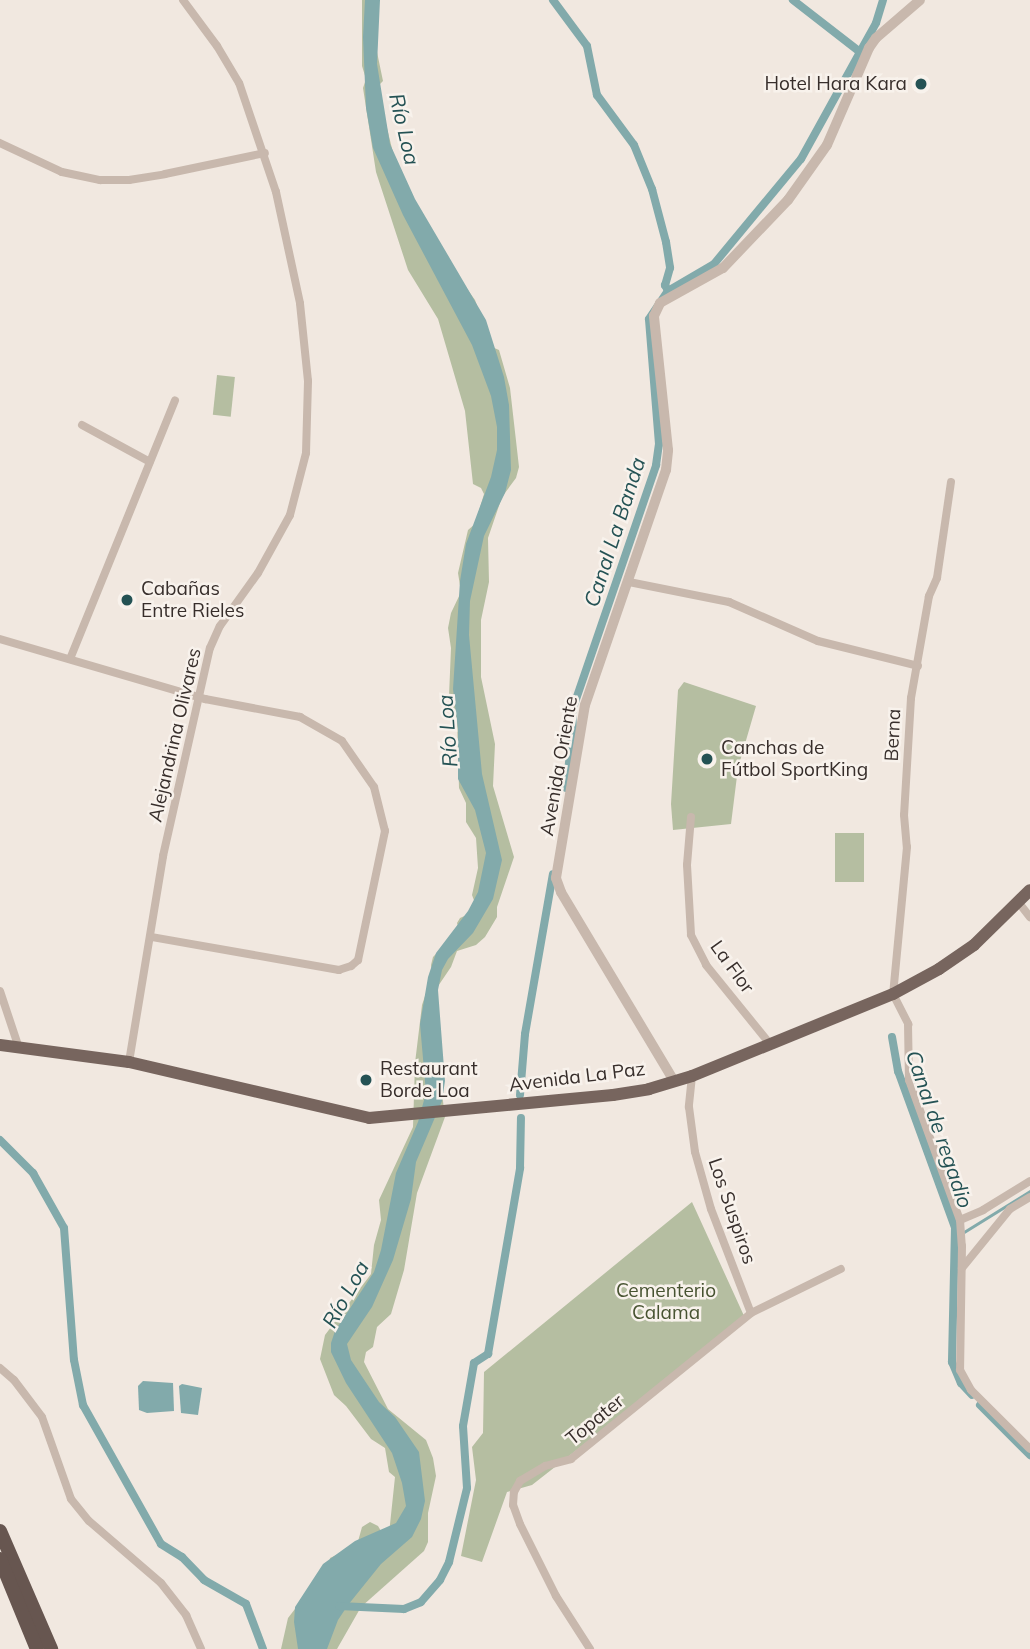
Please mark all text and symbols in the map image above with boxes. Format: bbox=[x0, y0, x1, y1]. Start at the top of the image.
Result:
place label: Hotel Hara Kara bbox=[765, 73, 907, 95]
marker: Hotel Hara Kara bbox=[913, 76, 929, 92]
water label: Río Loa bbox=[385, 91, 425, 167]
water label: Canal La Banda bbox=[578, 454, 650, 610]
place label: Cabañas Entre Rieles bbox=[141, 578, 244, 622]
marker: Cabañas Entre Rieles bbox=[119, 592, 135, 608]
street label: Alejandrina Olivares bbox=[144, 646, 206, 824]
water label: Río Loa bbox=[432, 694, 462, 768]
street label: Avenida Oriente bbox=[535, 694, 583, 838]
street label: Berna bbox=[880, 708, 906, 762]
place label: Canchas de Fútbol SportKing bbox=[721, 737, 868, 781]
marker: Canchas de Fútbol SportKing bbox=[699, 751, 715, 767]
street label: La Flor bbox=[705, 936, 759, 998]
water label: Canal de regadio bbox=[901, 1047, 979, 1211]
street label: Avenida La Paz bbox=[508, 1057, 646, 1097]
place label: Restaurant Borde Loa bbox=[380, 1058, 478, 1102]
marker: Restaurant Borde Loa bbox=[358, 1072, 374, 1088]
street label: Los Suspiros bbox=[703, 1155, 761, 1267]
water label: Río Loa bbox=[316, 1256, 374, 1332]
park label: Cementerio Calama bbox=[616, 1280, 716, 1324]
street label: Topater bbox=[562, 1390, 628, 1450]

